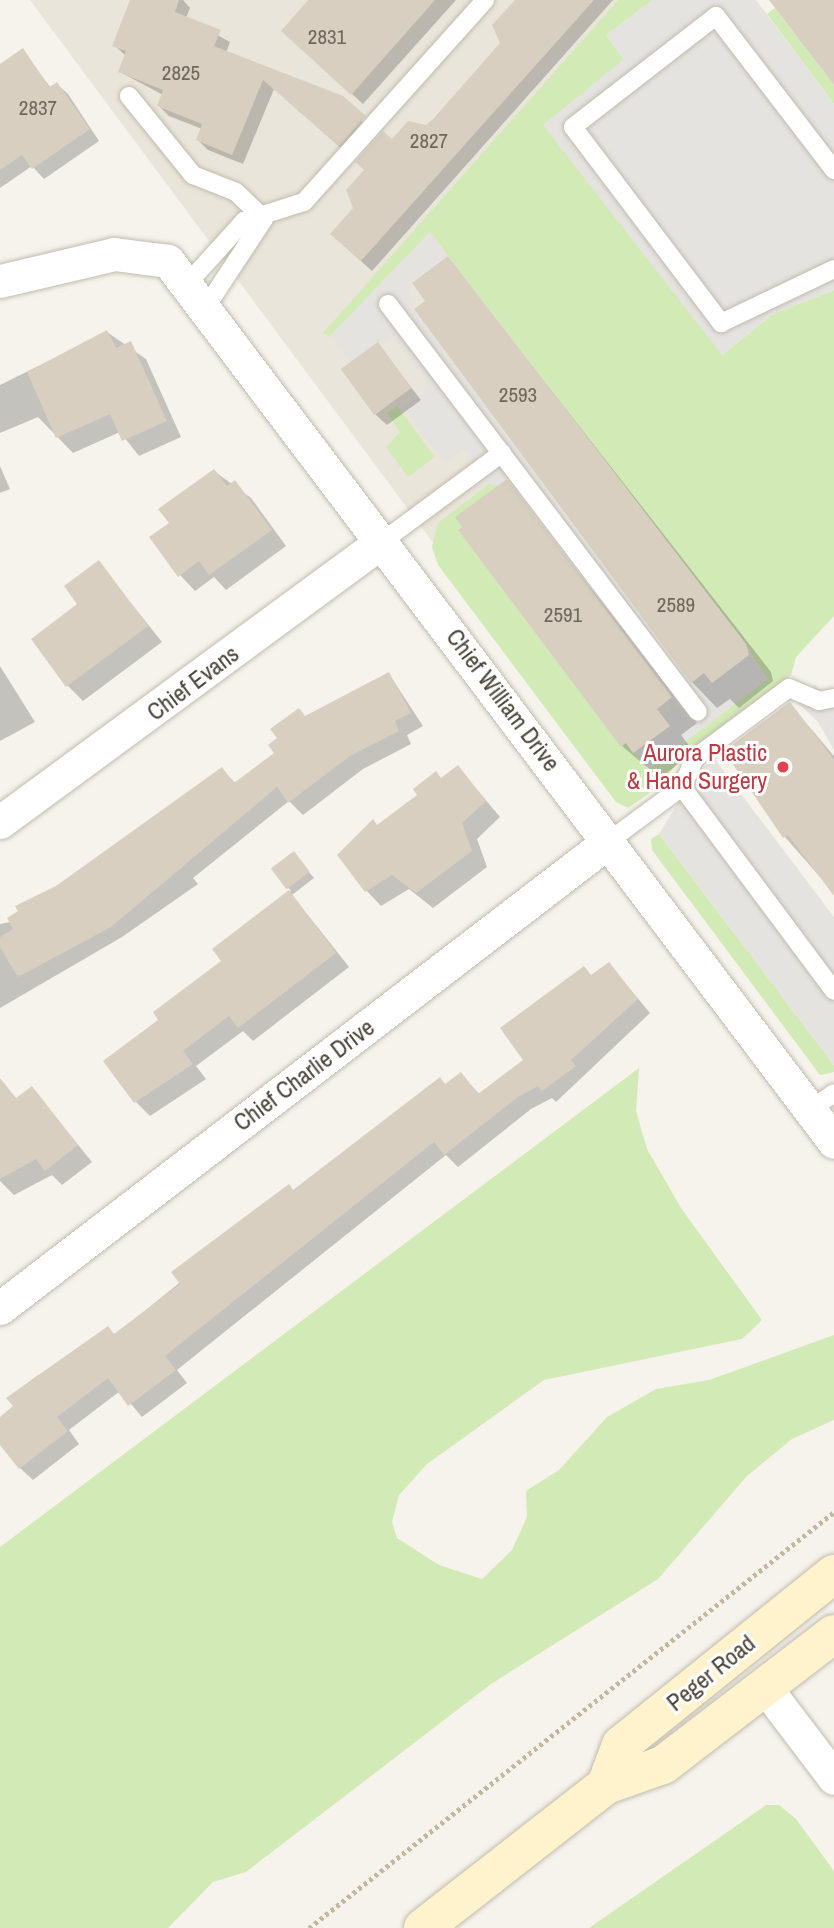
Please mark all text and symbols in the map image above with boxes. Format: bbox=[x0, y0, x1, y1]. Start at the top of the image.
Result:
house number: 2831 bbox=[308, 24, 346, 50]
house number: 2825 bbox=[162, 60, 200, 86]
house number: 2837 bbox=[19, 95, 57, 121]
house number: 2827 bbox=[410, 128, 448, 154]
house number: 2593 bbox=[499, 382, 537, 408]
house number: 2589 bbox=[657, 592, 695, 618]
house number: 2591 bbox=[544, 602, 582, 628]
street label: Chief William Drive bbox=[440, 623, 566, 777]
street label: Chief Evans bbox=[142, 639, 244, 727]
place label: Aurora Plastic & Hand Surgery bbox=[627, 739, 767, 795]
marker: Aurora Plastic & Hand Surgery bbox=[773, 757, 793, 777]
street label: Chief Charlie Drive bbox=[228, 1013, 380, 1137]
street label: Peger Road bbox=[661, 1629, 761, 1717]

